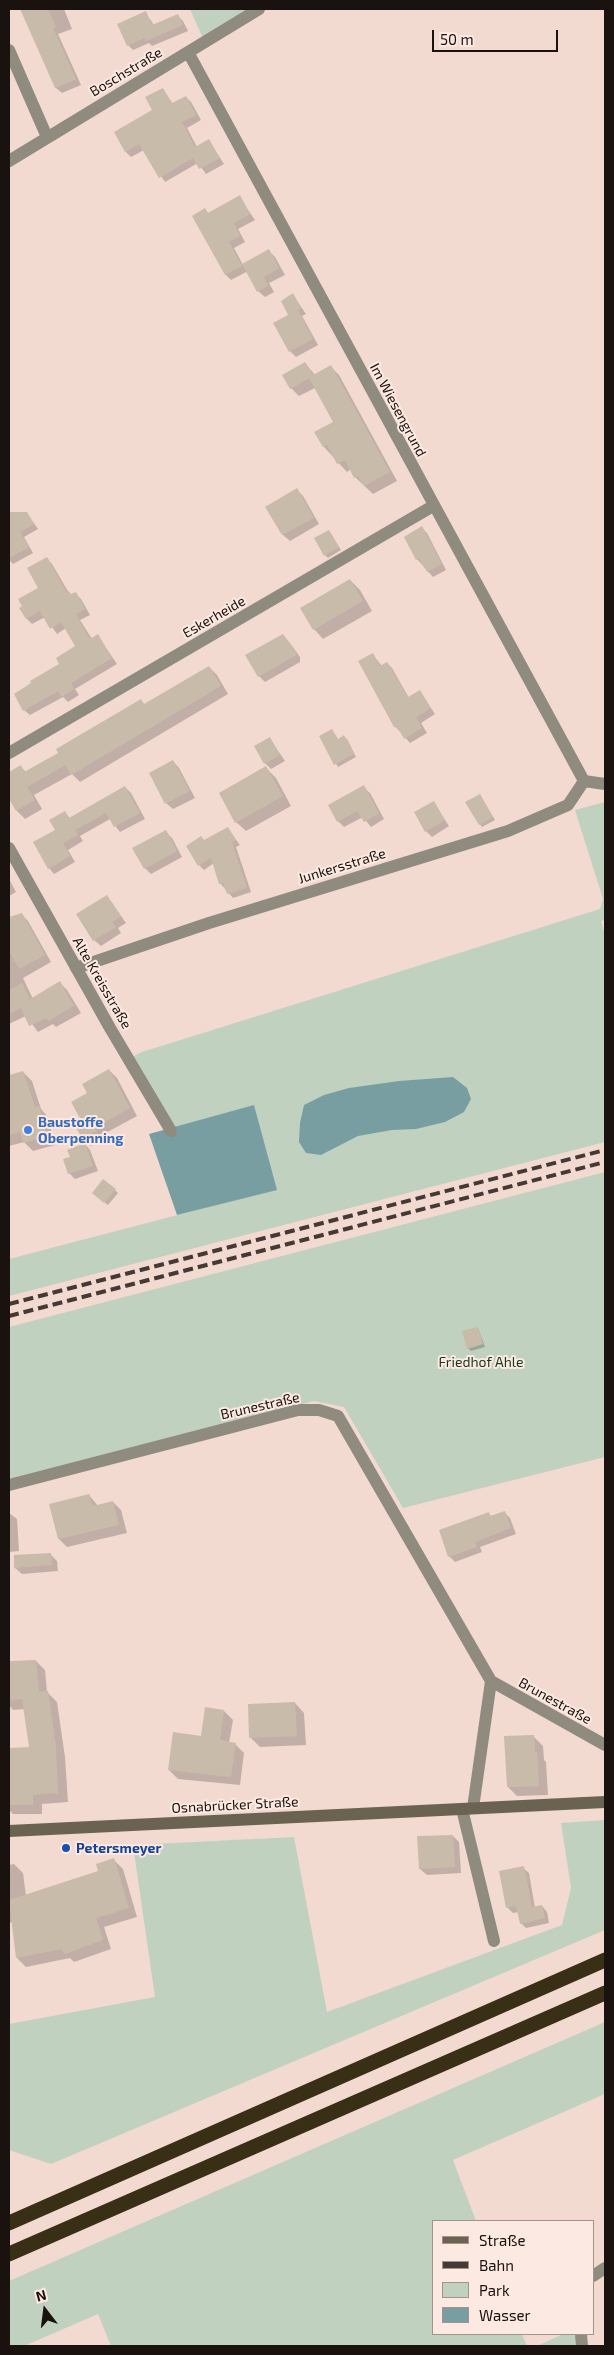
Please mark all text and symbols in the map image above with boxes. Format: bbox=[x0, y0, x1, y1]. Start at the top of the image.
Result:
scale bar bbox=[434, 20, 560, 52]
text: 50 m bbox=[440, 30, 474, 48]
street label: Boschstraße bbox=[87, 44, 165, 100]
street label: Im Wiesengrund bbox=[366, 360, 430, 460]
street label: Eskerheide bbox=[180, 592, 248, 642]
street label: Junkersstraße bbox=[296, 845, 388, 887]
street label: Alte Kreisstraße bbox=[69, 934, 135, 1032]
place label: Baustoffe Oberpenning bbox=[38, 1114, 123, 1146]
marker: Baustoffe Oberpenning bbox=[22, 1124, 34, 1136]
park label: Friedhof Ahle bbox=[439, 1354, 523, 1370]
street label: Brunestraße bbox=[219, 1389, 301, 1423]
street label: Brunestraße bbox=[516, 1674, 594, 1728]
street label: Osnabrücker Straße bbox=[171, 1793, 299, 1817]
place label: Petersmeyer bbox=[76, 1840, 161, 1856]
marker: Petersmeyer bbox=[60, 1842, 72, 1854]
legend bbox=[432, 2220, 594, 2335]
text: Straße bbox=[479, 2231, 525, 2249]
text: Bahn bbox=[479, 2256, 514, 2274]
text: Park bbox=[479, 2281, 510, 2299]
north arrow bbox=[20, 2285, 70, 2335]
text: N bbox=[34, 2286, 48, 2305]
text: Wasser bbox=[479, 2306, 531, 2324]

